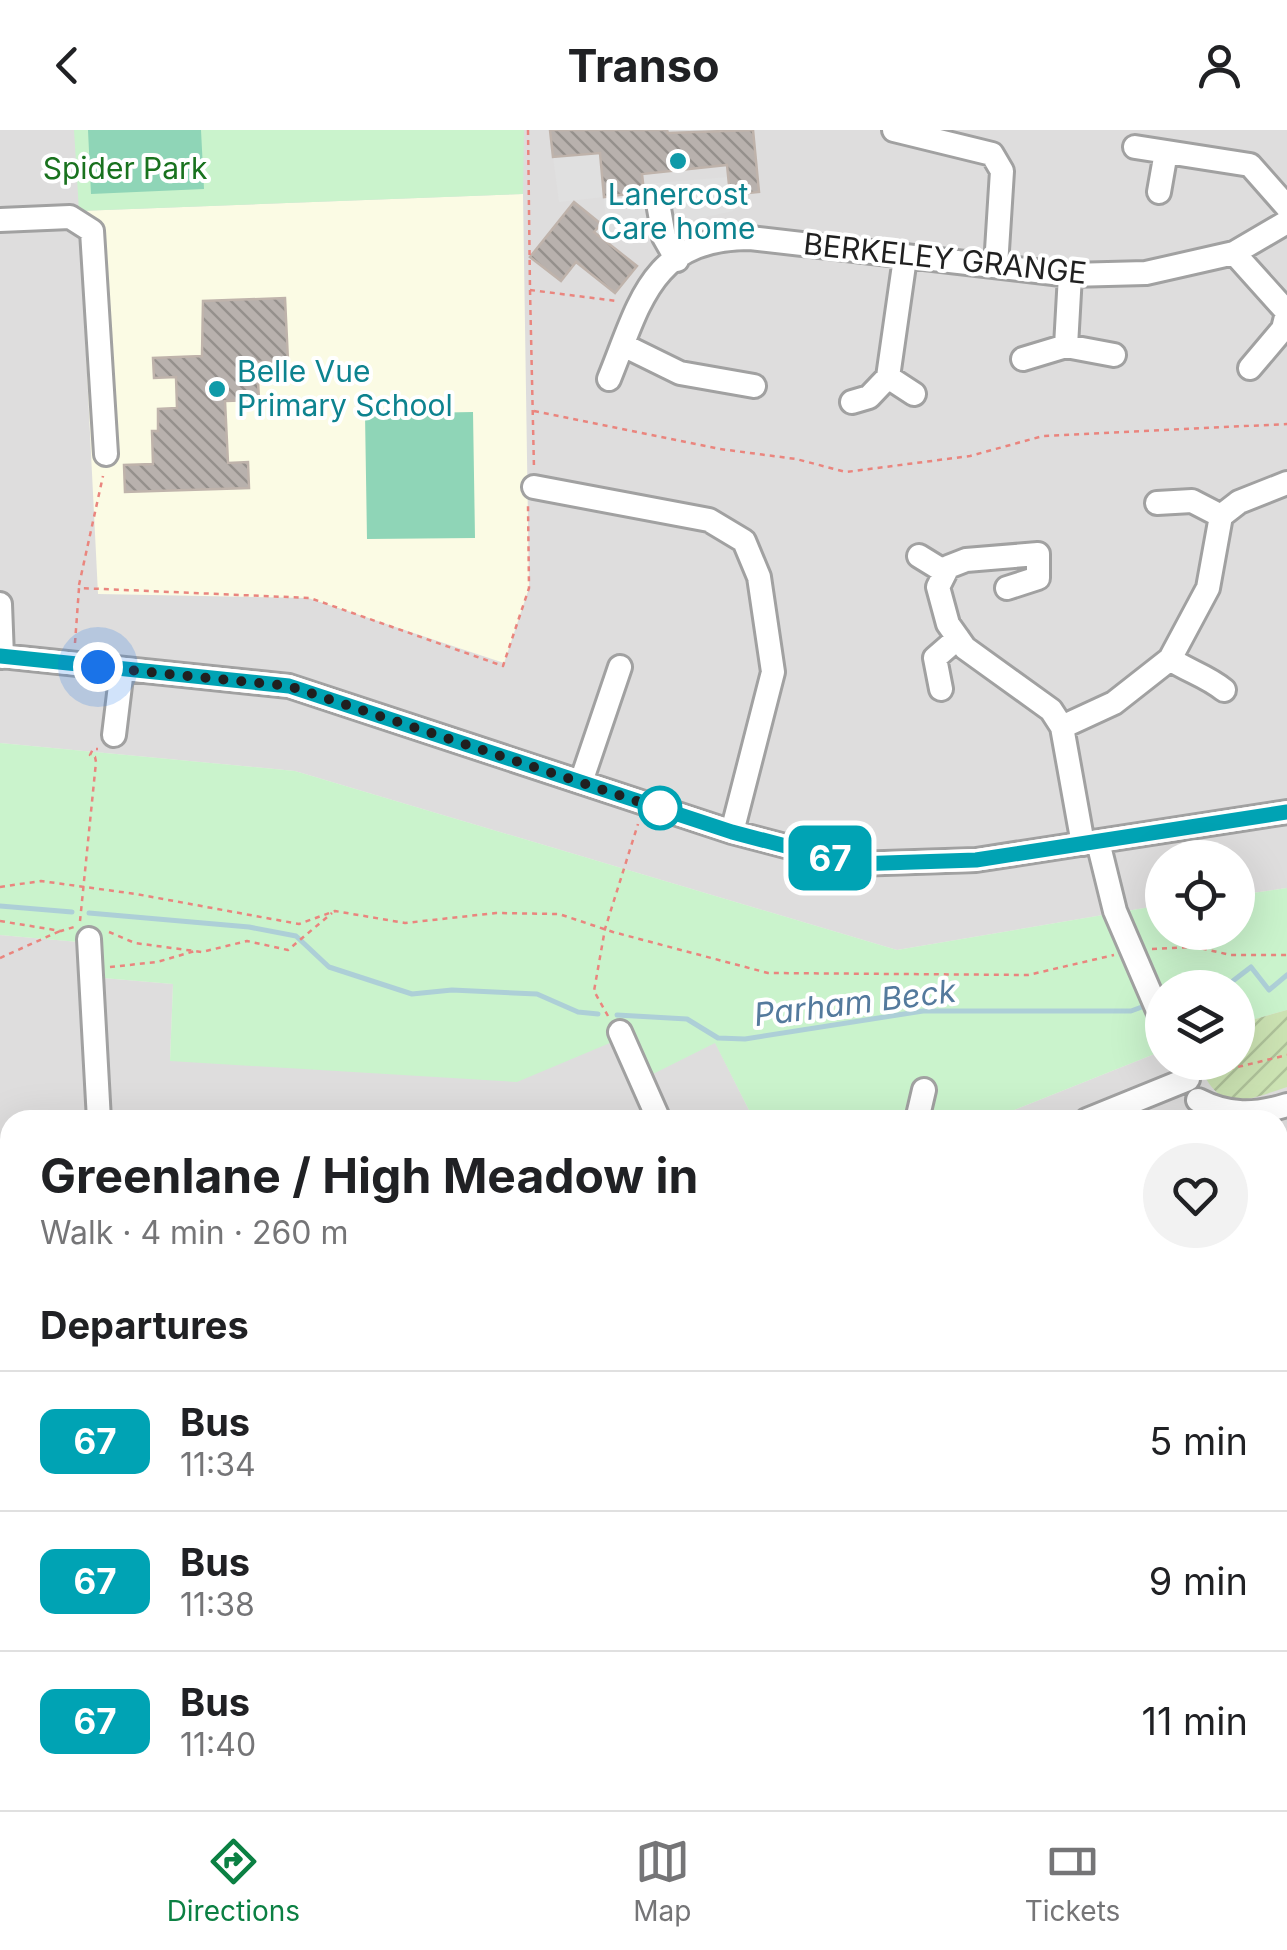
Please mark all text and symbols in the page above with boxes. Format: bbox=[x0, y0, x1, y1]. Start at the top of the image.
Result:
icon: back bbox=[40, 38, 95, 93]
text: Transo bbox=[567, 38, 720, 93]
icon: person bbox=[1192, 38, 1247, 93]
park label: Spider Park bbox=[43, 150, 208, 186]
marker: Lanercost Care home bbox=[667, 150, 689, 172]
place label: Lanercost Care home bbox=[601, 176, 755, 246]
street label: BERKELEY GRANGE bbox=[802, 225, 1088, 291]
place label: Belle Vue Primary School bbox=[237, 353, 453, 423]
marker: Belle Vue Primary School bbox=[206, 378, 228, 400]
your location bbox=[73, 642, 123, 692]
unlabelled marker bbox=[639, 787, 681, 829]
line badge: 67 bbox=[785, 826, 875, 890]
text: 67 bbox=[808, 837, 852, 879]
map controls bbox=[1145, 840, 1255, 1080]
button: locate bbox=[1145, 840, 1255, 950]
button: layers bbox=[1145, 970, 1255, 1080]
water label: Parham Beck bbox=[752, 971, 960, 1034]
button: heart bbox=[1143, 1143, 1248, 1248]
text: Greenlane / High Meadow in bbox=[40, 1146, 698, 1205]
text: Walk · 4 min · 260 m bbox=[40, 1213, 349, 1252]
text: Departures bbox=[40, 1302, 249, 1348]
text: Bus bbox=[180, 1399, 250, 1445]
text: 5 min bbox=[1149, 1418, 1248, 1464]
text: 67 bbox=[73, 1420, 117, 1462]
text: 11:34 bbox=[180, 1445, 256, 1484]
text: Bus bbox=[180, 1539, 250, 1585]
text: 9 min bbox=[1149, 1558, 1248, 1604]
text: 67 bbox=[73, 1560, 117, 1602]
text: 11:38 bbox=[180, 1585, 255, 1624]
text: Bus bbox=[180, 1679, 250, 1725]
text: 11 min bbox=[1141, 1698, 1248, 1744]
text: 67 bbox=[73, 1700, 117, 1742]
text: 11:40 bbox=[180, 1725, 256, 1764]
tab: Directions bbox=[167, 1834, 300, 1928]
tab: Map bbox=[633, 1834, 692, 1928]
tab: Tickets bbox=[1025, 1834, 1120, 1928]

